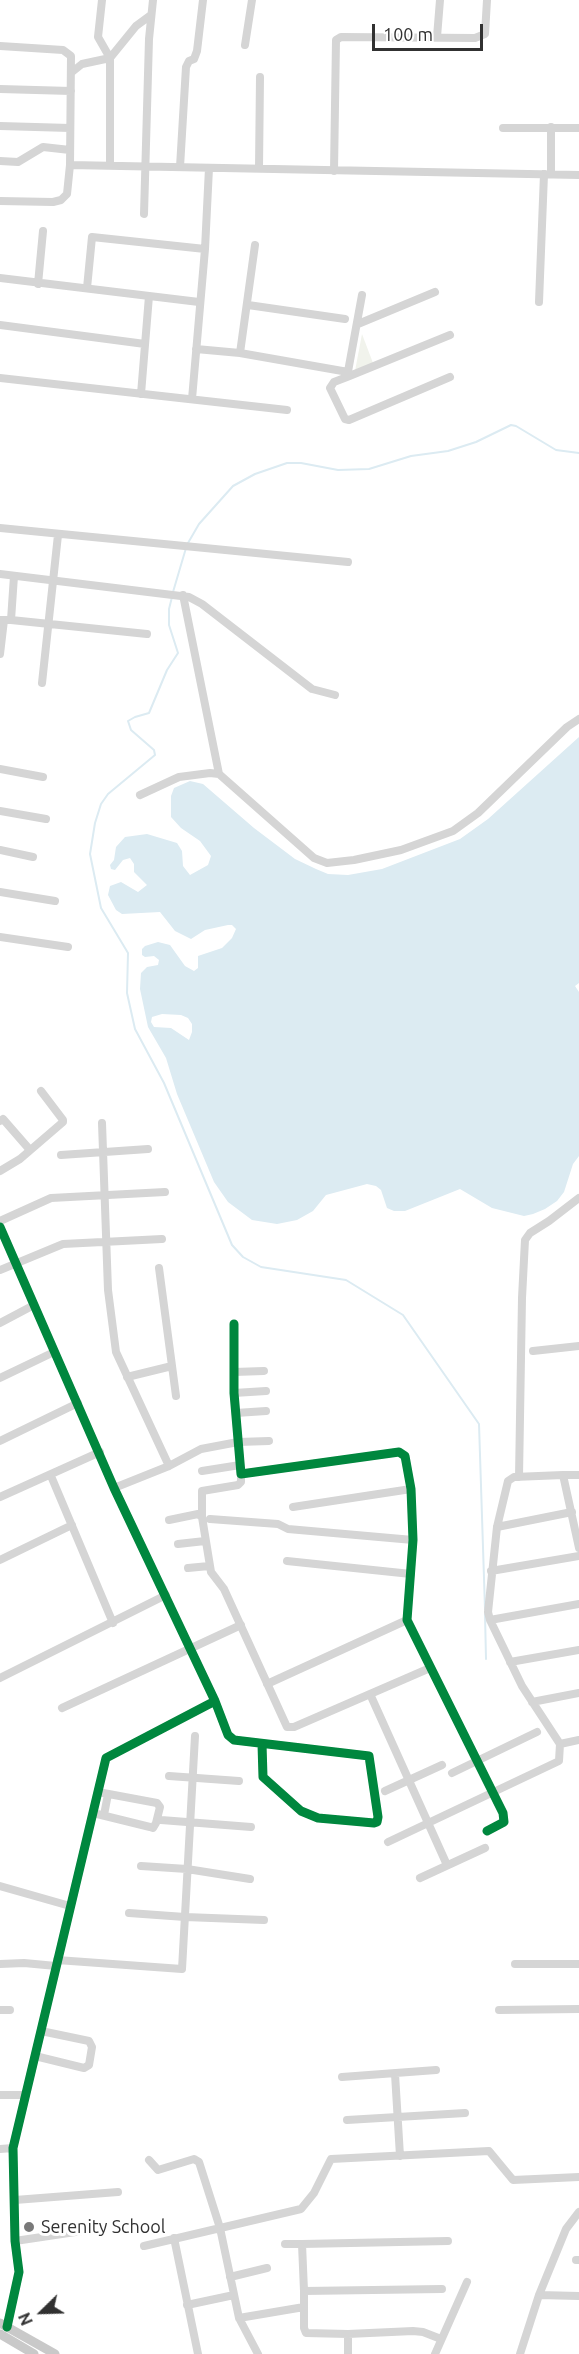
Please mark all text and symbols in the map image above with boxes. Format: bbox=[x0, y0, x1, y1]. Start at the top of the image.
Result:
scale bar bbox=[375, 12, 486, 50]
text: 100 m bbox=[383, 24, 433, 44]
place label: Serenity School bbox=[41, 2216, 166, 2238]
marker: Serenity School bbox=[22, 2220, 36, 2234]
north arrow bbox=[12, 2282, 72, 2342]
text: N bbox=[15, 2310, 36, 2328]

